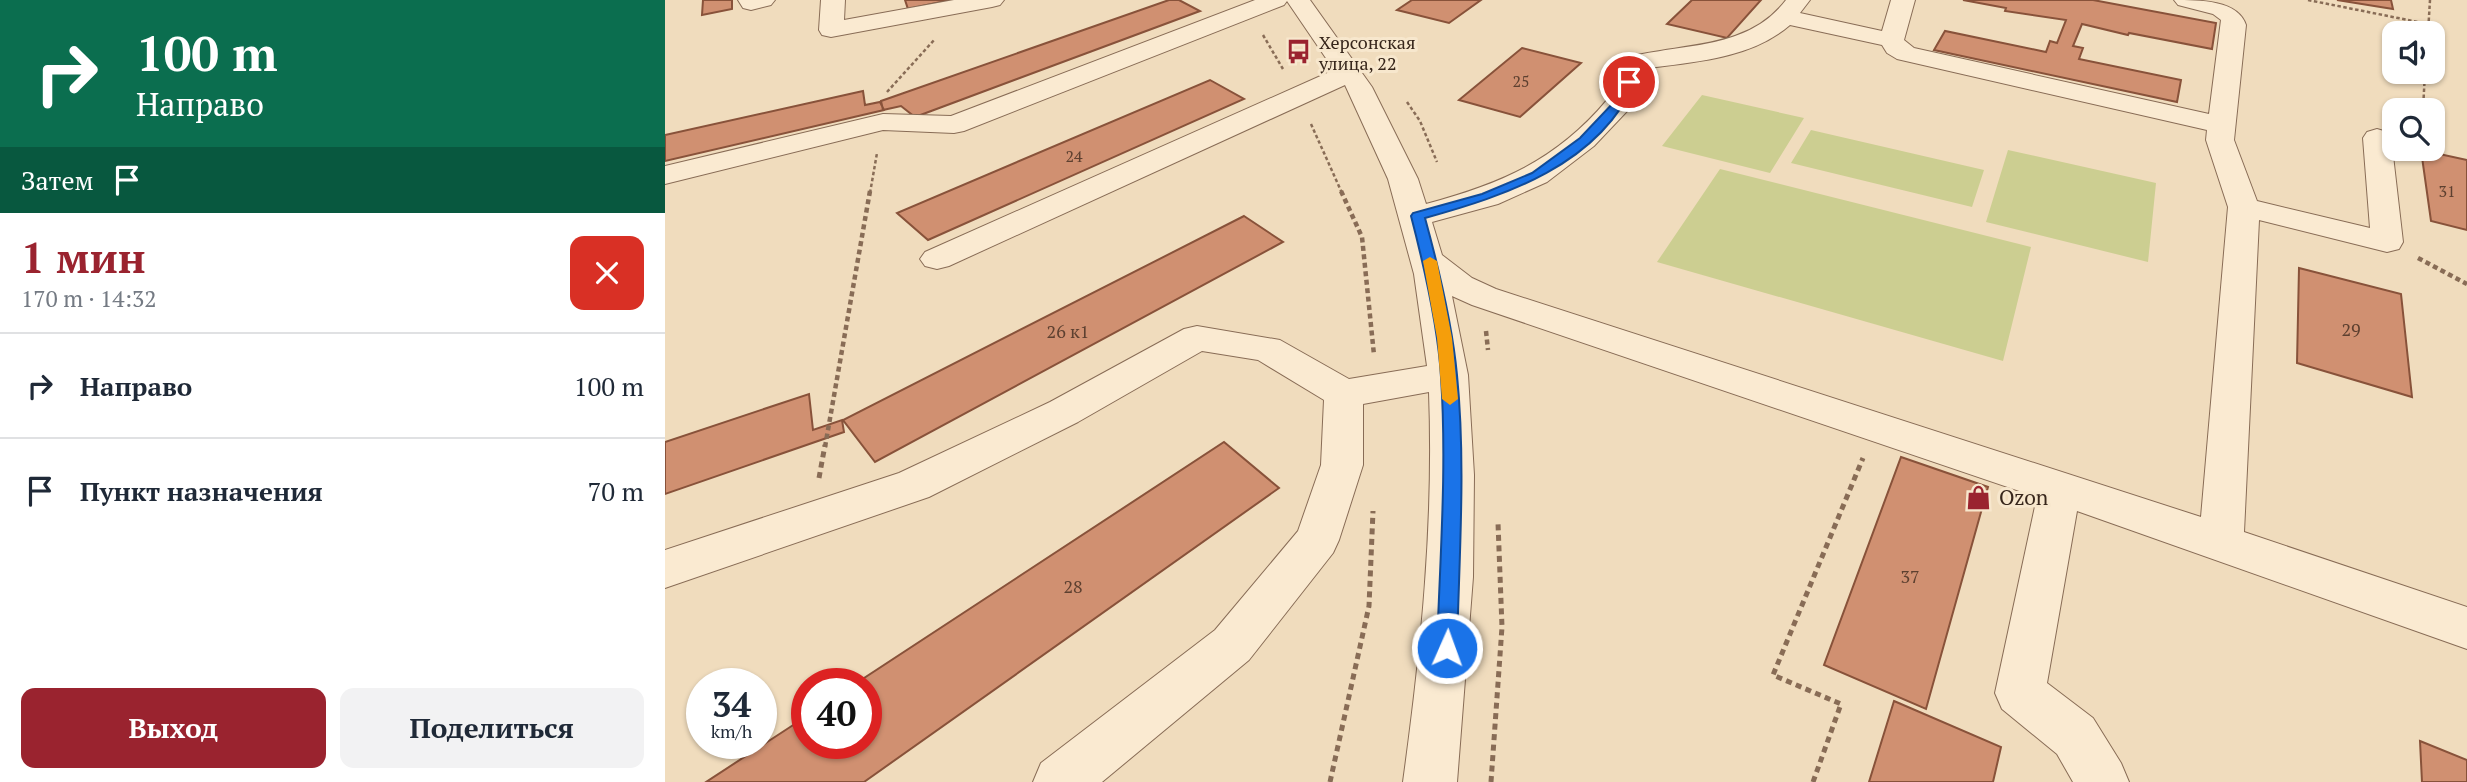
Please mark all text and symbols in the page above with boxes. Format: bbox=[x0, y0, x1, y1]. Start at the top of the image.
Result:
text: 100 m bbox=[136, 20, 278, 85]
map controls bbox=[2382, 21, 2445, 161]
button: sound bbox=[2382, 21, 2445, 84]
icon: right bbox=[21, 28, 112, 119]
place label: Херсонская улица, 22 bbox=[1318, 30, 1415, 75]
bus stop icon: Херсонская улица, 22 bbox=[1285, 38, 1313, 66]
pin bbox=[1599, 52, 1659, 112]
icon: arrive bbox=[1610, 63, 1648, 101]
house number: 25 bbox=[1512, 70, 1530, 92]
text: Направо bbox=[136, 83, 264, 125]
button: search bbox=[2382, 98, 2445, 161]
house number: 24 bbox=[1065, 145, 1083, 167]
icon: arrive bbox=[108, 161, 146, 199]
text: Затем bbox=[21, 163, 94, 197]
house number: 31 bbox=[2438, 180, 2456, 202]
text: 1 мин bbox=[21, 229, 146, 285]
button: close bbox=[570, 236, 644, 310]
text: 170 m · 14:32 bbox=[21, 283, 156, 314]
house number: 29 bbox=[2341, 317, 2361, 341]
house number: 26 к1 bbox=[1047, 319, 1089, 343]
icon: right bbox=[21, 367, 59, 405]
text: Направо bbox=[80, 369, 192, 403]
text: 100 m bbox=[574, 369, 644, 403]
icon: arrive bbox=[21, 472, 59, 510]
text: Пункт назначения bbox=[80, 474, 323, 508]
text: 70 m bbox=[588, 474, 644, 508]
shop icon: Ozon bbox=[1965, 483, 1993, 511]
place label: Ozon bbox=[1999, 483, 2049, 511]
house number: 37 bbox=[1900, 564, 1920, 588]
house number: 28 bbox=[1063, 574, 1083, 598]
position arrow bbox=[1410, 611, 1484, 685]
speed limit sign: 40 bbox=[791, 668, 882, 759]
text: 34 bbox=[712, 681, 751, 727]
button: Выход bbox=[21, 688, 326, 768]
button: Поделиться bbox=[340, 688, 644, 768]
text: km/h bbox=[711, 719, 752, 743]

